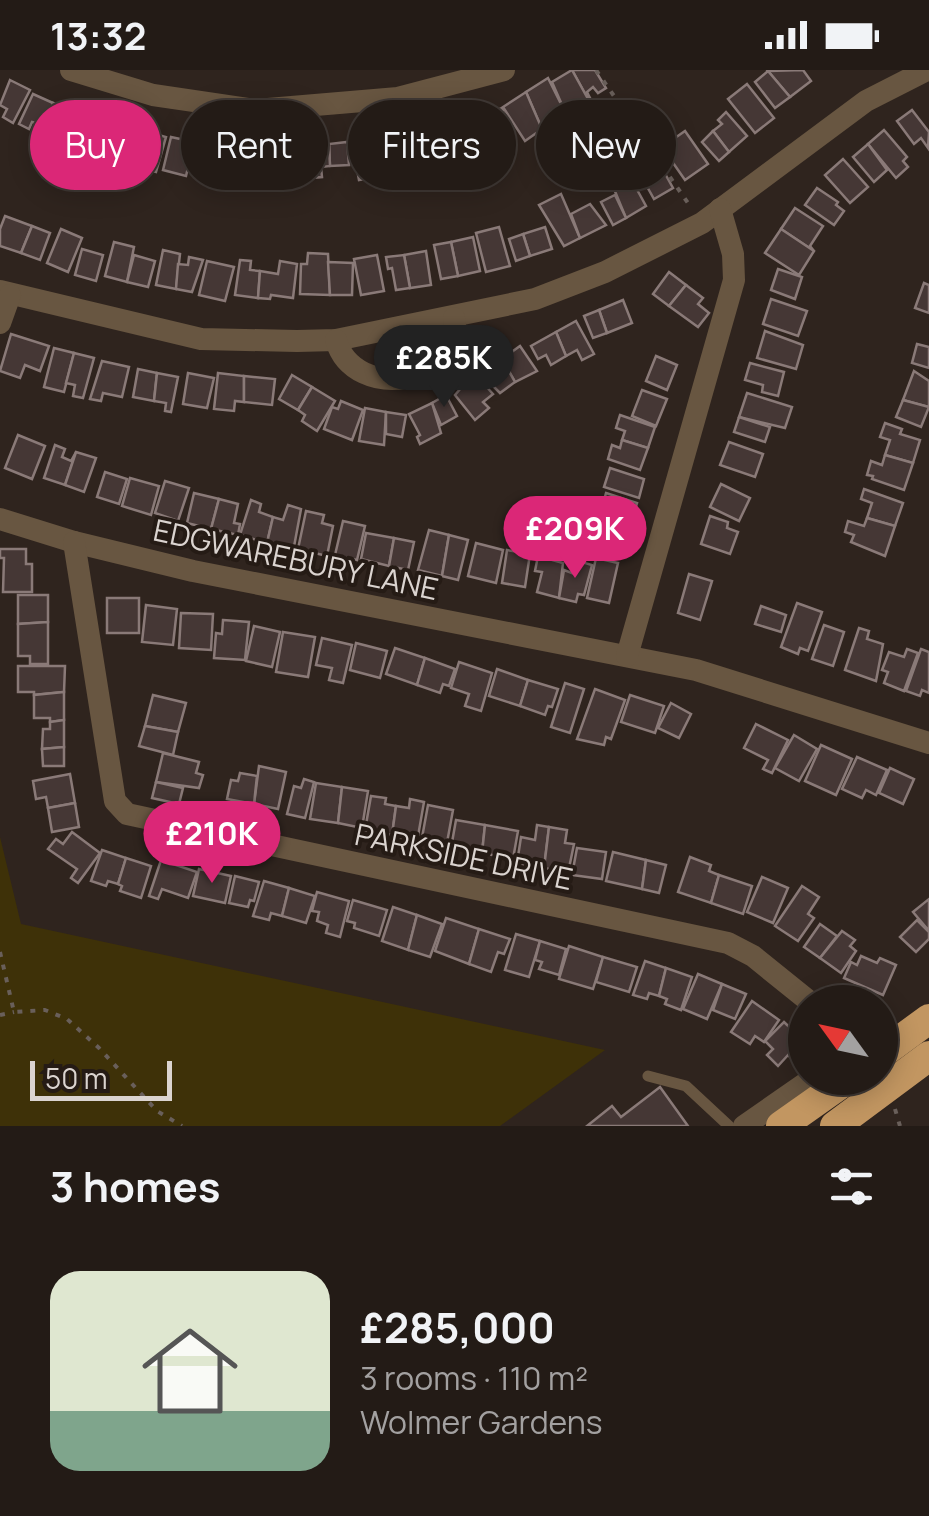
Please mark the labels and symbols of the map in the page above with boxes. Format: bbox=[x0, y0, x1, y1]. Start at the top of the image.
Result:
pin: £285K bbox=[374, 325, 514, 410]
pin: £209K bbox=[505, 496, 645, 581]
street label: EDGWAREBURY LANE bbox=[150, 509, 442, 609]
pin: £210K bbox=[142, 801, 282, 886]
street label: PARKSIDE DRIVE bbox=[351, 813, 577, 899]
north arrow bbox=[788, 985, 898, 1095]
scale bar bbox=[30, 1056, 172, 1100]

